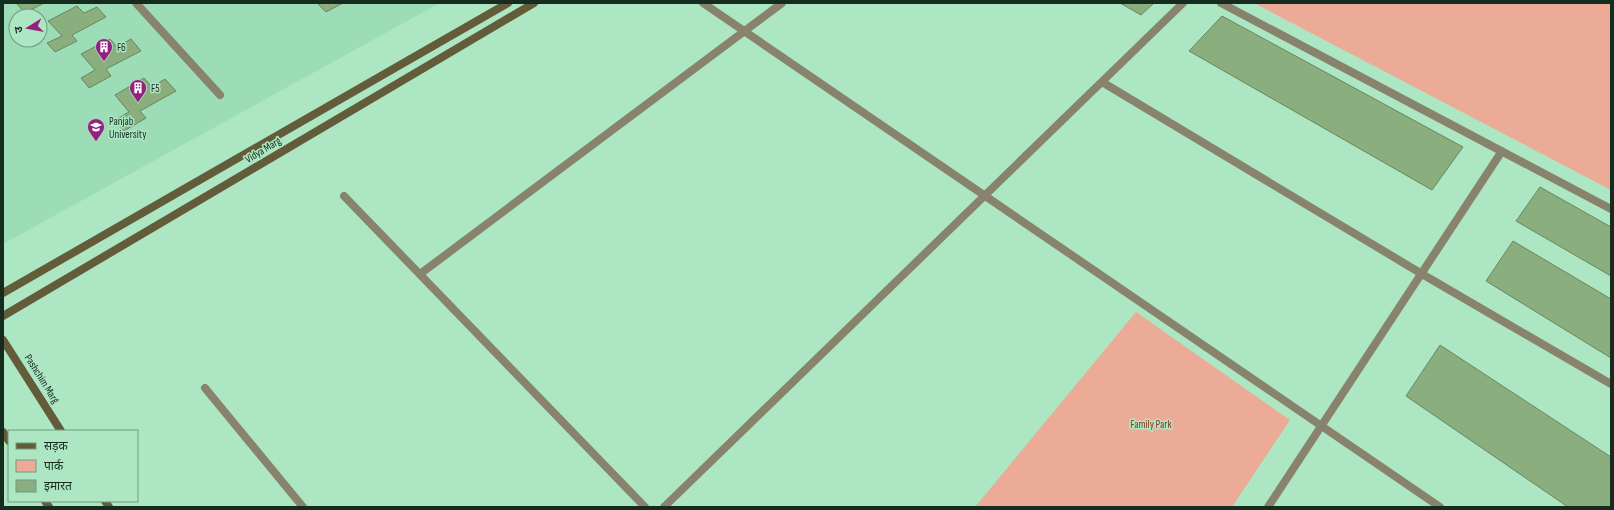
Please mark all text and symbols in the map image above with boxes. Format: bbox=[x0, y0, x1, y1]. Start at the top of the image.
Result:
north arrow bbox=[8, 8, 48, 48]
text: उ bbox=[12, 25, 26, 34]
building icon: F6 bbox=[94, 37, 114, 62]
place label: F6 bbox=[117, 41, 126, 54]
building icon: F5 bbox=[128, 78, 148, 103]
place label: F5 bbox=[151, 82, 160, 95]
place label: Panjab University bbox=[109, 115, 147, 141]
school or university icon: Panjab University bbox=[86, 117, 106, 142]
street label: Vidya Marg bbox=[243, 134, 284, 166]
street label: Pashchim Marg bbox=[22, 352, 63, 406]
park label: Family Park bbox=[1130, 418, 1173, 431]
legend bbox=[8, 430, 138, 502]
text: सड़क bbox=[44, 439, 69, 454]
text: पार्क bbox=[44, 459, 64, 474]
text: इमारत bbox=[44, 479, 73, 494]

